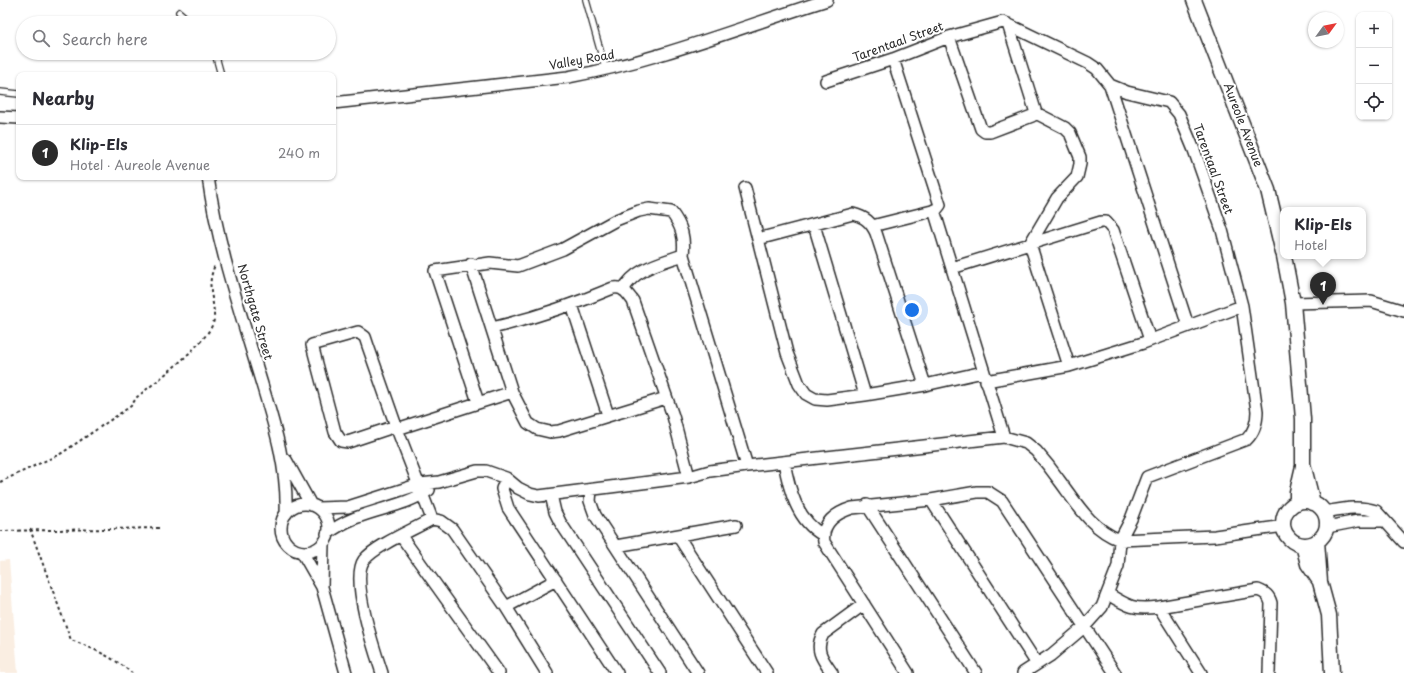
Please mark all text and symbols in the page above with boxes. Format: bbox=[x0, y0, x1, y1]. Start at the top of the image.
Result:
north arrow bbox=[1308, 12, 1344, 48]
map controls bbox=[1356, 12, 1392, 120]
button: + bbox=[1356, 12, 1392, 48]
search box bbox=[16, 16, 336, 60]
street label: Tarentaal Street bbox=[850, 16, 946, 66]
icon: search bbox=[30, 27, 52, 49]
text: Search here bbox=[62, 27, 148, 50]
street label: Valley Road bbox=[548, 44, 616, 74]
button: − bbox=[1356, 48, 1392, 84]
street label: Aureole Avenue bbox=[1220, 80, 1268, 169]
button: locate bbox=[1356, 84, 1392, 120]
text: Nearby bbox=[32, 85, 94, 111]
street label: Tarentaal Street bbox=[1189, 121, 1239, 217]
text: Klip-Els bbox=[70, 132, 127, 155]
text: 1 bbox=[42, 143, 48, 162]
text: 240 m bbox=[278, 143, 320, 162]
text: Hotel · Aureole Avenue bbox=[70, 155, 210, 174]
popup bbox=[1280, 207, 1366, 259]
text: Klip-Els bbox=[1294, 212, 1352, 235]
text: Hotel bbox=[1294, 235, 1327, 254]
street label: Northgate Street bbox=[234, 262, 278, 362]
pin: 1 bbox=[1310, 272, 1336, 305]
your location bbox=[902, 300, 922, 320]

